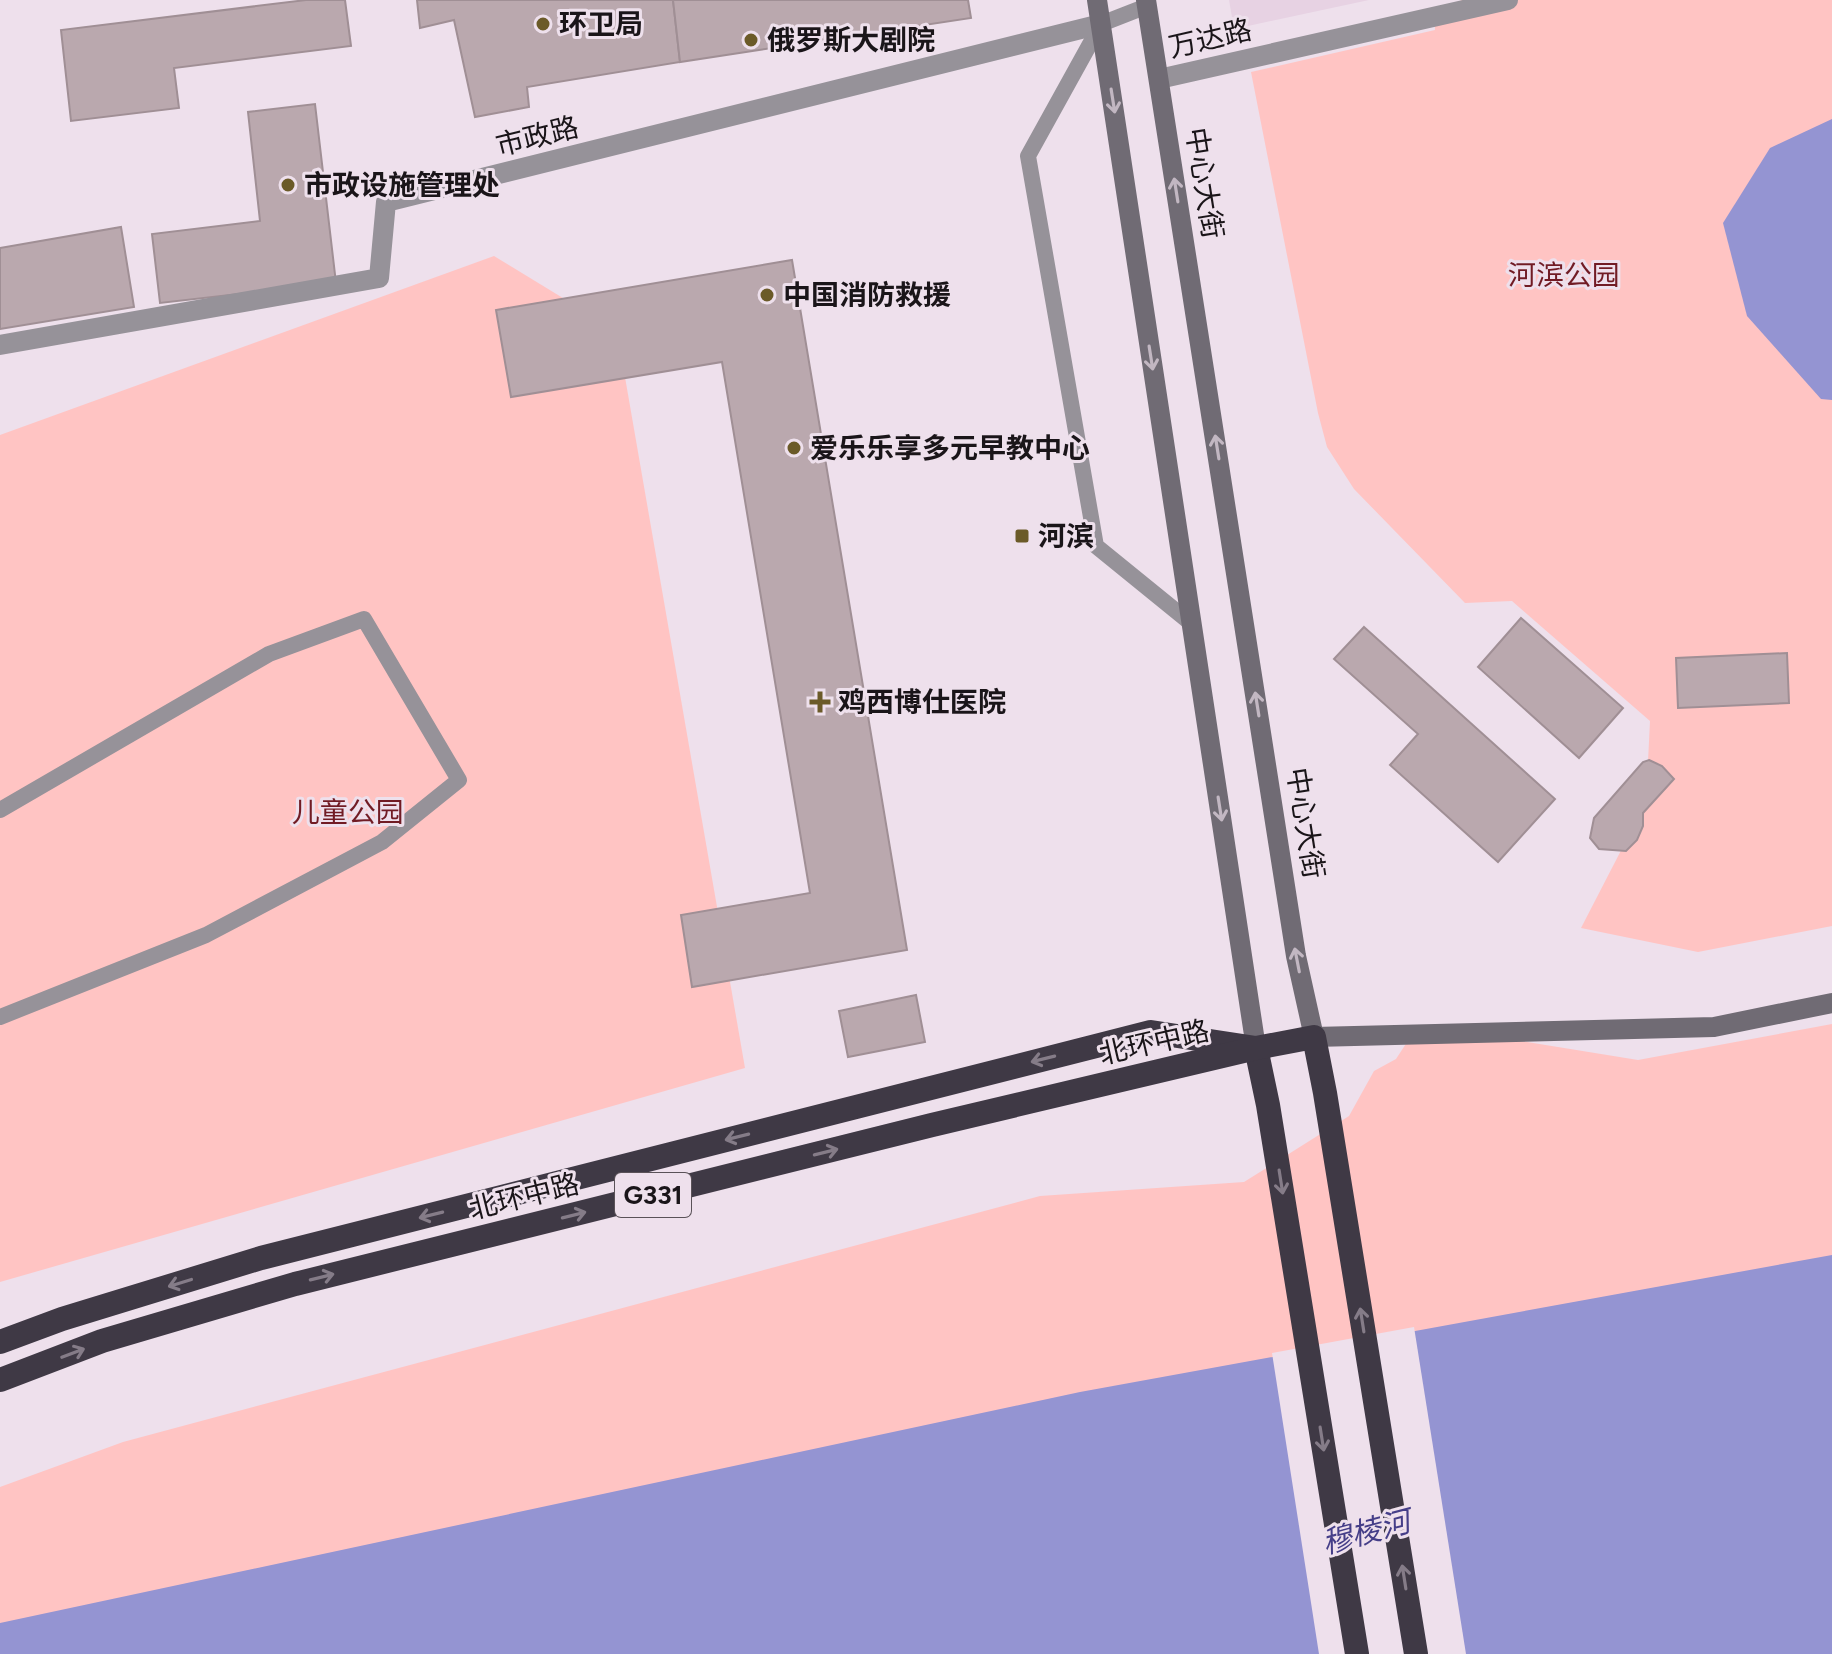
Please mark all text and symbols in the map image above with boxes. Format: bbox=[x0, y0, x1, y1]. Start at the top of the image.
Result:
place label: 环卫局 bbox=[559, 7, 643, 41]
street label: 万达路 bbox=[1165, 12, 1255, 64]
marker: 环卫局 bbox=[534, 15, 552, 33]
place label: 俄罗斯大剧院 bbox=[767, 23, 935, 57]
marker: 俄罗斯大剧院 bbox=[742, 31, 760, 49]
one-way arrow bbox=[1106, 88, 1121, 113]
street label: 市政路 bbox=[492, 109, 582, 163]
street label: 中心大街 bbox=[1179, 125, 1231, 241]
place label: 市政设施管理处 bbox=[304, 168, 500, 202]
marker: 市政设施管理处 bbox=[279, 176, 297, 194]
one-way arrow bbox=[1168, 178, 1183, 203]
park label: 河滨公园 bbox=[1508, 258, 1620, 292]
place label: 中国消防救援 bbox=[783, 278, 951, 312]
marker: 中国消防救援 bbox=[758, 286, 776, 304]
one-way arrow bbox=[1145, 345, 1160, 371]
place label: 爱乐乐享多元早教中心 bbox=[810, 431, 1090, 465]
one-way arrow bbox=[1208, 435, 1223, 460]
marker: 爱乐乐享多元早教中心 bbox=[785, 439, 803, 457]
place label: 河滨 bbox=[1038, 519, 1094, 553]
marker: 河滨 bbox=[1013, 527, 1031, 545]
place label: 鸡西博仕医院 bbox=[838, 685, 1006, 719]
marker: 鸡西博仕医院 bbox=[809, 691, 831, 713]
one-way arrow bbox=[1248, 691, 1263, 717]
street label: 中心大街 bbox=[1280, 765, 1332, 881]
park label: 儿童公园 bbox=[292, 795, 404, 829]
one-way arrow bbox=[1213, 796, 1228, 821]
one-way arrow bbox=[1289, 948, 1304, 974]
street label: 北环中路 bbox=[1096, 1013, 1212, 1071]
one-way arrow bbox=[1031, 1052, 1057, 1067]
one-way arrow bbox=[724, 1130, 750, 1145]
one-way arrow bbox=[813, 1143, 839, 1158]
street label: 北环中路 bbox=[466, 1166, 582, 1226]
one-way arrow bbox=[1274, 1169, 1289, 1195]
road number: G331 bbox=[615, 1173, 691, 1217]
one-way arrow bbox=[561, 1206, 586, 1221]
one-way arrow bbox=[418, 1209, 444, 1224]
one-way arrow bbox=[308, 1269, 334, 1284]
one-way arrow bbox=[167, 1276, 193, 1291]
one-way arrow bbox=[1354, 1308, 1369, 1334]
one-way arrow bbox=[60, 1345, 85, 1359]
one-way arrow bbox=[1316, 1426, 1331, 1451]
water label: 穆棱河 bbox=[1318, 1501, 1419, 1562]
one-way arrow bbox=[1395, 1565, 1410, 1590]

